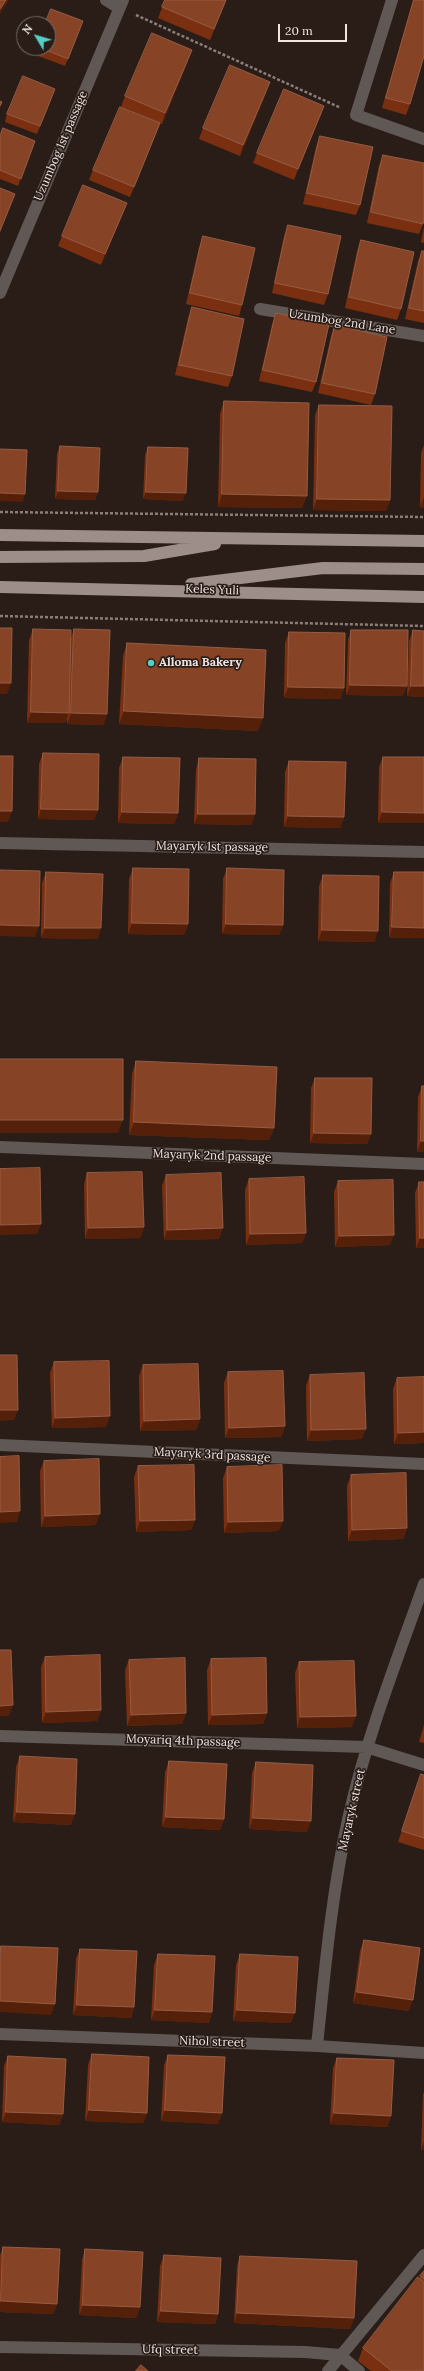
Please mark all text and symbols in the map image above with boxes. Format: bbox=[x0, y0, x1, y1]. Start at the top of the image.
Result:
north arrow bbox=[16, 16, 56, 56]
scale bar bbox=[280, 16, 349, 42]
text: N bbox=[19, 22, 35, 37]
text: 20 m bbox=[285, 23, 313, 38]
street label: Uzumbog 1st passage bbox=[31, 89, 91, 203]
street label: Uzumbog 2nd Lane bbox=[288, 306, 396, 338]
street label: Keles Yuli bbox=[185, 582, 239, 598]
place label: Alloma Bakery bbox=[159, 656, 242, 670]
marker: Alloma Bakery bbox=[146, 658, 156, 668]
street label: Mayaryk 1st passage bbox=[156, 839, 268, 855]
street label: Mayaryk 2nd passage bbox=[152, 1147, 272, 1165]
street label: Mayaryk 3rd passage bbox=[153, 1445, 271, 1465]
street label: Moyariq 4th passage bbox=[126, 1732, 240, 1750]
street label: Mayaryk street bbox=[336, 1768, 368, 1852]
street label: Nihol street bbox=[179, 2034, 245, 2050]
street label: Ufq street bbox=[142, 2342, 198, 2358]

